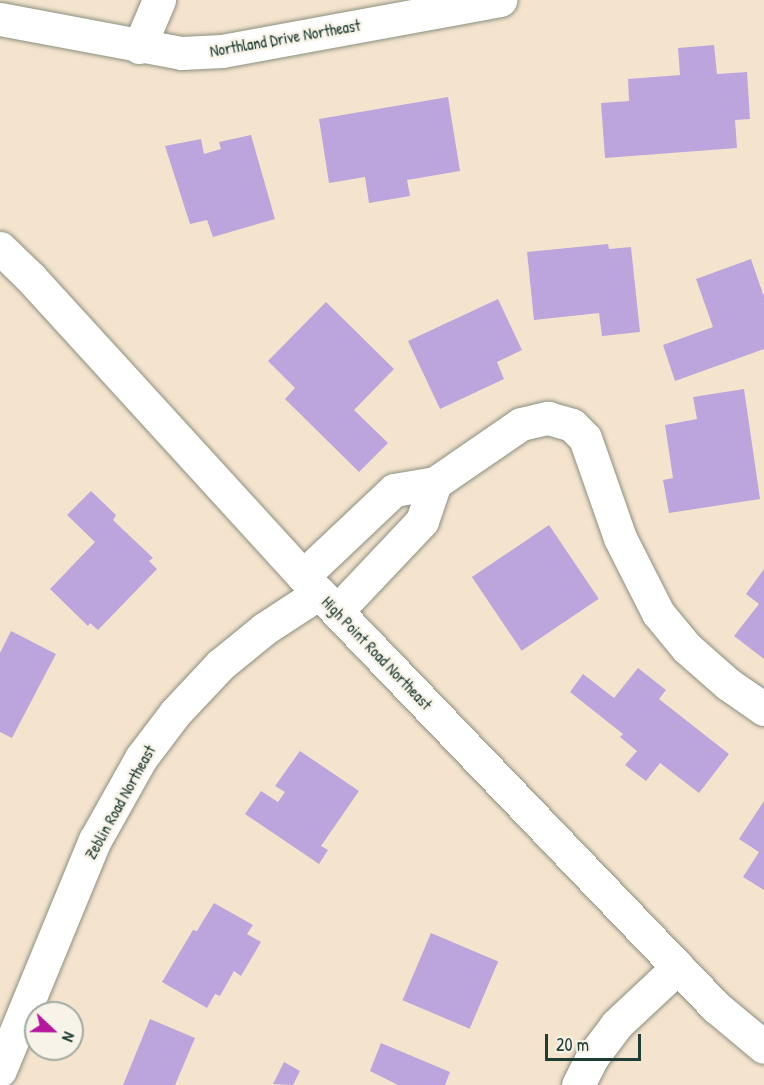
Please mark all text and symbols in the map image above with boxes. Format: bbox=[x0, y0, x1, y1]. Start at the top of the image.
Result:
street label: Northland Drive Northeast bbox=[208, 15, 362, 61]
street label: High Point Road Northeast bbox=[318, 592, 436, 714]
street label: Zeblin Road Northeast bbox=[81, 742, 159, 862]
north arrow bbox=[24, 1001, 84, 1061]
scale bar bbox=[548, 1022, 644, 1060]
text: N bbox=[57, 1029, 81, 1045]
text: 20 m bbox=[556, 1032, 589, 1057]

